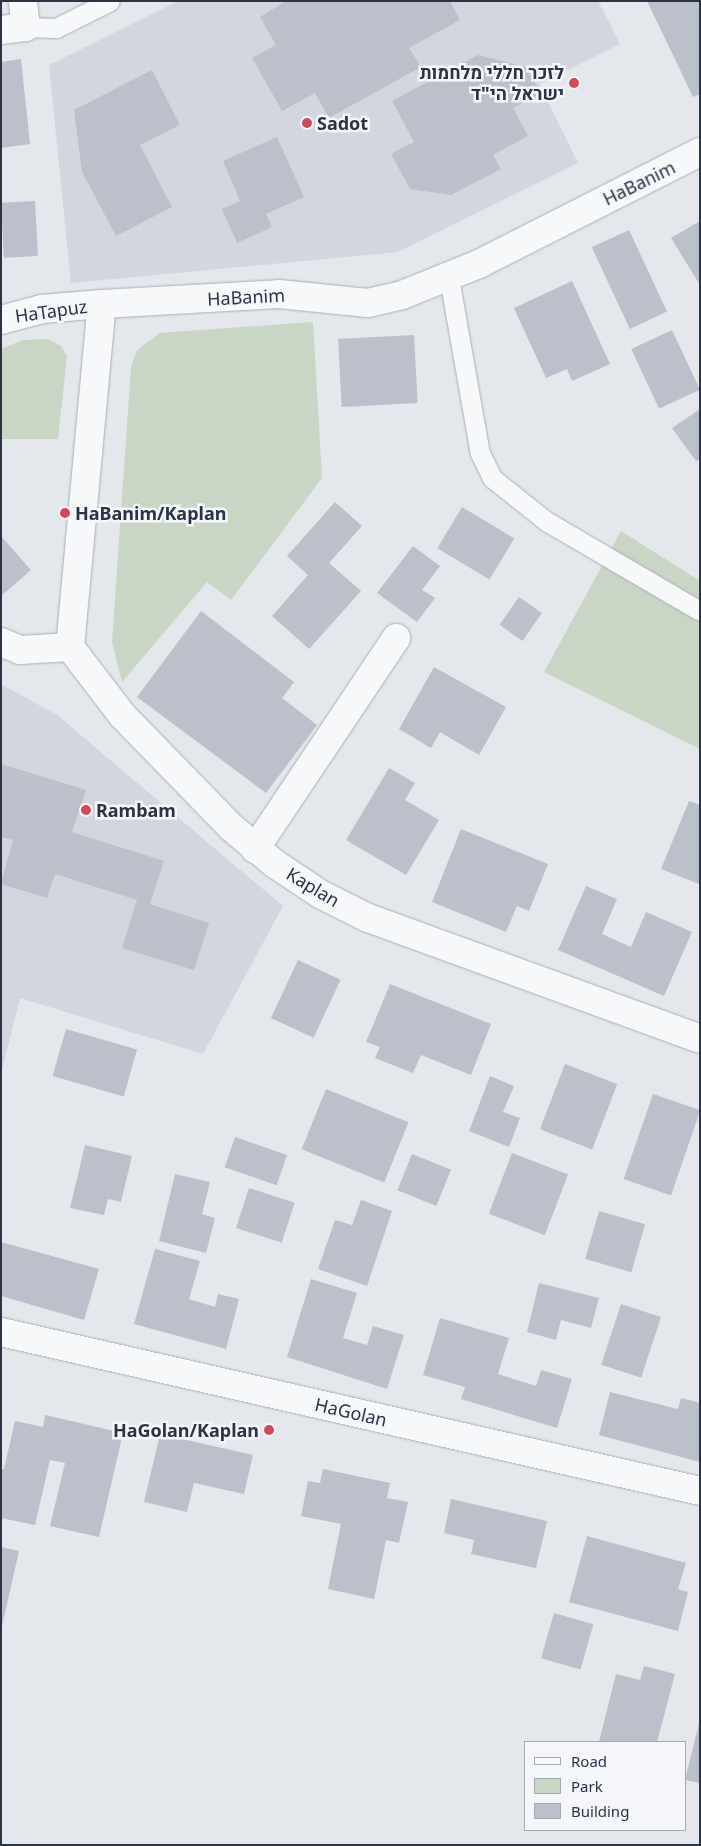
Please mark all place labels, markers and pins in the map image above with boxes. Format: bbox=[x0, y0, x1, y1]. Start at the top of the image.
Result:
place label: לזכר חללי מלחמות ישראל הי"ד bbox=[420, 62, 564, 104]
marker: לזכר חללי מלחמות ישראל הי"ד bbox=[568, 77, 580, 89]
place label: Sadot bbox=[317, 112, 368, 134]
marker: Sadot bbox=[301, 117, 313, 129]
place label: HaBanim/Kaplan bbox=[75, 502, 226, 524]
marker: HaBanim/Kaplan bbox=[59, 507, 71, 519]
place label: Rambam bbox=[96, 799, 176, 821]
marker: Rambam bbox=[80, 804, 92, 816]
place label: HaGolan/Kaplan bbox=[113, 1419, 259, 1441]
marker: HaGolan/Kaplan bbox=[263, 1424, 275, 1436]

